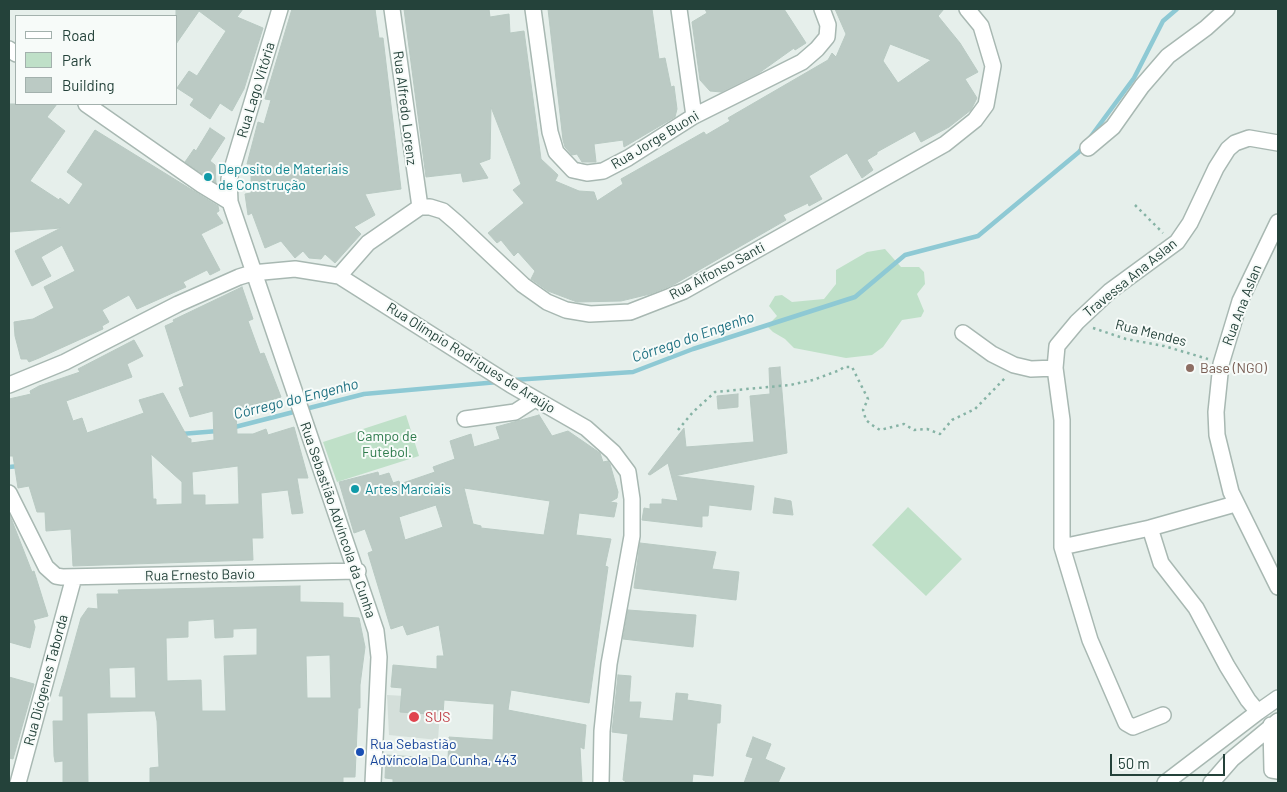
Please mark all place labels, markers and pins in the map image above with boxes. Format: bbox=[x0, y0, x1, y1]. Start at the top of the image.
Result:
place label: Deposito de Materiais de Construção bbox=[218, 161, 348, 193]
marker: Deposito de Materiais de Construção bbox=[202, 171, 214, 183]
place label: Base (NGO) bbox=[1200, 360, 1267, 376]
marker: Base (NGO) bbox=[1184, 362, 1196, 374]
place label: Artes Marciais bbox=[365, 481, 451, 497]
marker: Artes Marciais bbox=[349, 483, 361, 495]
place label: SUS bbox=[425, 709, 450, 725]
marker: SUS bbox=[407, 710, 421, 724]
place label: Rua Sebastião Advíncola Da Cunha, 443 bbox=[370, 736, 517, 769]
marker: Rua Sebastião Advíncola Da Cunha, 443 bbox=[354, 746, 366, 758]

